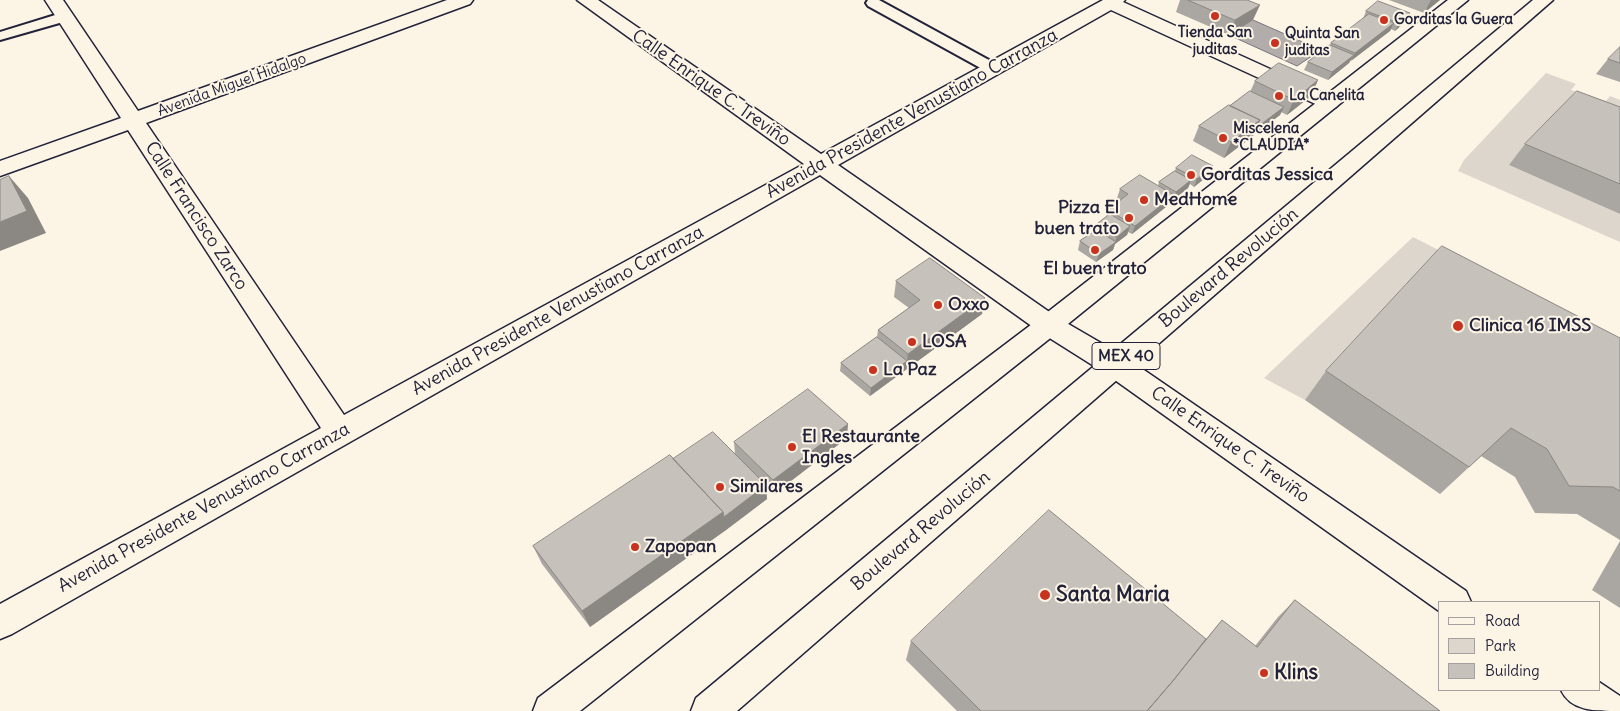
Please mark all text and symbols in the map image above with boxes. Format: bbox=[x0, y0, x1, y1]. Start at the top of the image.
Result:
marker: Tienda San juditas bbox=[1209, 10, 1221, 22]
place label: Gorditas la Guera bbox=[1394, 11, 1513, 29]
marker: Gorditas la Guera bbox=[1378, 14, 1390, 26]
place label: Tienda San juditas bbox=[1178, 24, 1252, 59]
street label: Calle Enrique C. Treviño bbox=[628, 25, 794, 151]
street label: Avenida Presidente Venustiano Carranza bbox=[763, 25, 1061, 203]
place label: Quinta San juditas bbox=[1285, 25, 1360, 60]
marker: Quinta San juditas bbox=[1269, 37, 1281, 49]
street label: Avenida Miguel Hidalgo bbox=[155, 50, 309, 120]
place label: La Canelita bbox=[1289, 87, 1365, 105]
marker: La Canelita bbox=[1273, 90, 1285, 102]
place label: Miscelena *CLAUDIA* bbox=[1233, 120, 1310, 155]
marker: Miscelena *CLAUDIA* bbox=[1217, 132, 1229, 144]
street label: Calle Francisco Zarco bbox=[140, 138, 252, 294]
place label: Gorditas Jessica bbox=[1201, 164, 1333, 186]
marker: Gorditas Jessica bbox=[1185, 169, 1197, 181]
place label: MedHome bbox=[1154, 189, 1237, 211]
marker: MedHome bbox=[1138, 194, 1150, 206]
place label: Pizza El buen trato bbox=[1035, 197, 1119, 240]
street label: Boulevard Revolución bbox=[1155, 204, 1303, 332]
marker: Pizza El buen trato bbox=[1123, 212, 1135, 224]
street label: Avenida Presidente Venustiano Carranza bbox=[409, 222, 707, 400]
marker: El buen trato bbox=[1089, 244, 1101, 256]
place label: El buen trato bbox=[1043, 258, 1147, 280]
place label: Oxxo bbox=[948, 294, 989, 316]
marker: Oxxo bbox=[932, 299, 944, 311]
place label: Clinica 16 IMSS bbox=[1469, 315, 1591, 337]
marker: Clinica 16 IMSS bbox=[1451, 319, 1465, 333]
place label: LOSA bbox=[922, 331, 967, 353]
marker: LOSA bbox=[906, 336, 918, 348]
road number: MEX 40 bbox=[1092, 342, 1160, 370]
place label: La Paz bbox=[883, 359, 936, 381]
marker: La Paz bbox=[867, 364, 879, 376]
street label: Calle Enrique C. Treviño bbox=[1147, 382, 1313, 508]
street label: Avenida Presidente Venustiano Carranza bbox=[55, 419, 353, 597]
place label: El Restaurante Ingles bbox=[802, 426, 920, 468]
marker: El Restaurante Ingles bbox=[786, 441, 798, 453]
street label: Boulevard Revolución bbox=[847, 467, 995, 595]
place label: Similares bbox=[730, 476, 803, 498]
marker: Similares bbox=[714, 481, 726, 493]
place label: Zapopan bbox=[645, 536, 717, 558]
marker: Zapopan bbox=[629, 541, 641, 553]
place label: Santa Maria bbox=[1056, 582, 1170, 608]
marker: Santa Maria bbox=[1038, 588, 1052, 602]
legend bbox=[1438, 601, 1600, 691]
text: Road bbox=[1485, 611, 1520, 630]
text: Park bbox=[1485, 636, 1516, 655]
place label: Klins bbox=[1274, 660, 1318, 686]
text: Building bbox=[1485, 661, 1540, 680]
marker: Klins bbox=[1258, 667, 1270, 679]

